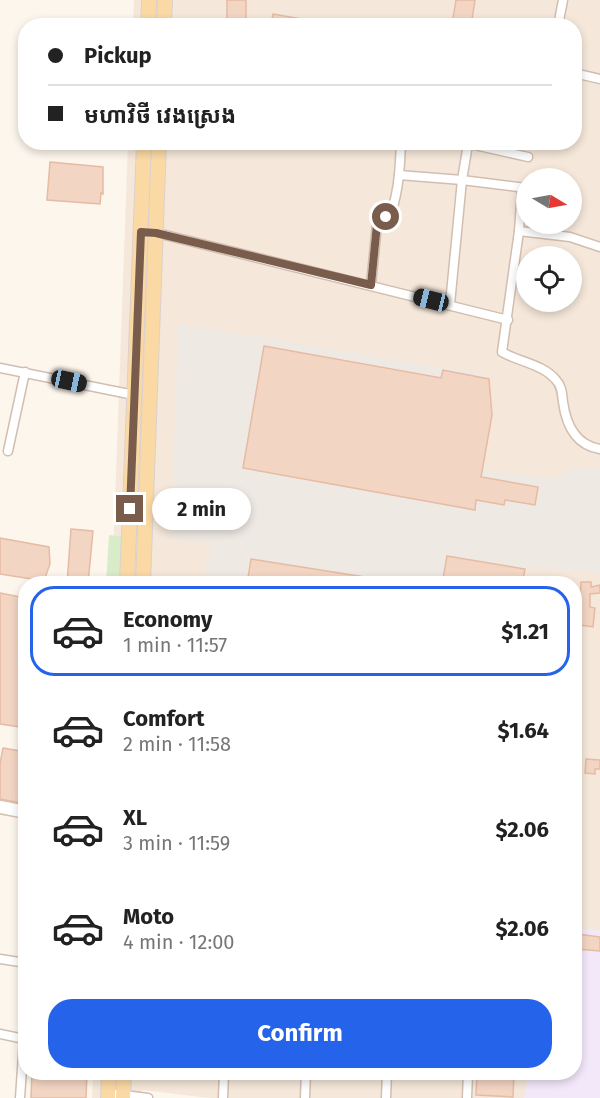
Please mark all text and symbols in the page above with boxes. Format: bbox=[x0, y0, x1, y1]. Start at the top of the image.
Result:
text: Pickup bbox=[84, 42, 152, 69]
text: មហាវិថី វេងស្រេង bbox=[84, 102, 236, 129]
north arrow bbox=[516, 168, 582, 234]
map controls bbox=[516, 168, 582, 312]
route start bbox=[372, 203, 399, 230]
button: locate bbox=[516, 246, 582, 312]
car bbox=[411, 287, 451, 313]
car bbox=[50, 368, 88, 394]
callout: 2 min bbox=[151, 488, 250, 530]
route end bbox=[116, 495, 143, 522]
text: 2 min bbox=[177, 497, 226, 521]
icon: car bbox=[51, 604, 105, 658]
text: Economy bbox=[123, 606, 212, 633]
text: $1.21 bbox=[501, 618, 549, 645]
text: 1 min · 11:57 bbox=[123, 633, 227, 657]
icon: car bbox=[51, 703, 105, 757]
text: Comfort bbox=[123, 705, 204, 732]
text: $1.64 bbox=[498, 717, 549, 744]
text: 2 min · 11:58 bbox=[123, 732, 231, 756]
icon: car bbox=[51, 802, 105, 856]
text: XL bbox=[123, 804, 147, 831]
text: $2.06 bbox=[496, 816, 549, 843]
text: 3 min · 11:59 bbox=[123, 831, 230, 855]
icon: car bbox=[51, 901, 105, 955]
text: Moto bbox=[123, 903, 174, 930]
text: $2.06 bbox=[496, 915, 549, 942]
text: 4 min · 12:00 bbox=[123, 930, 235, 954]
button: Confirm bbox=[48, 999, 552, 1068]

